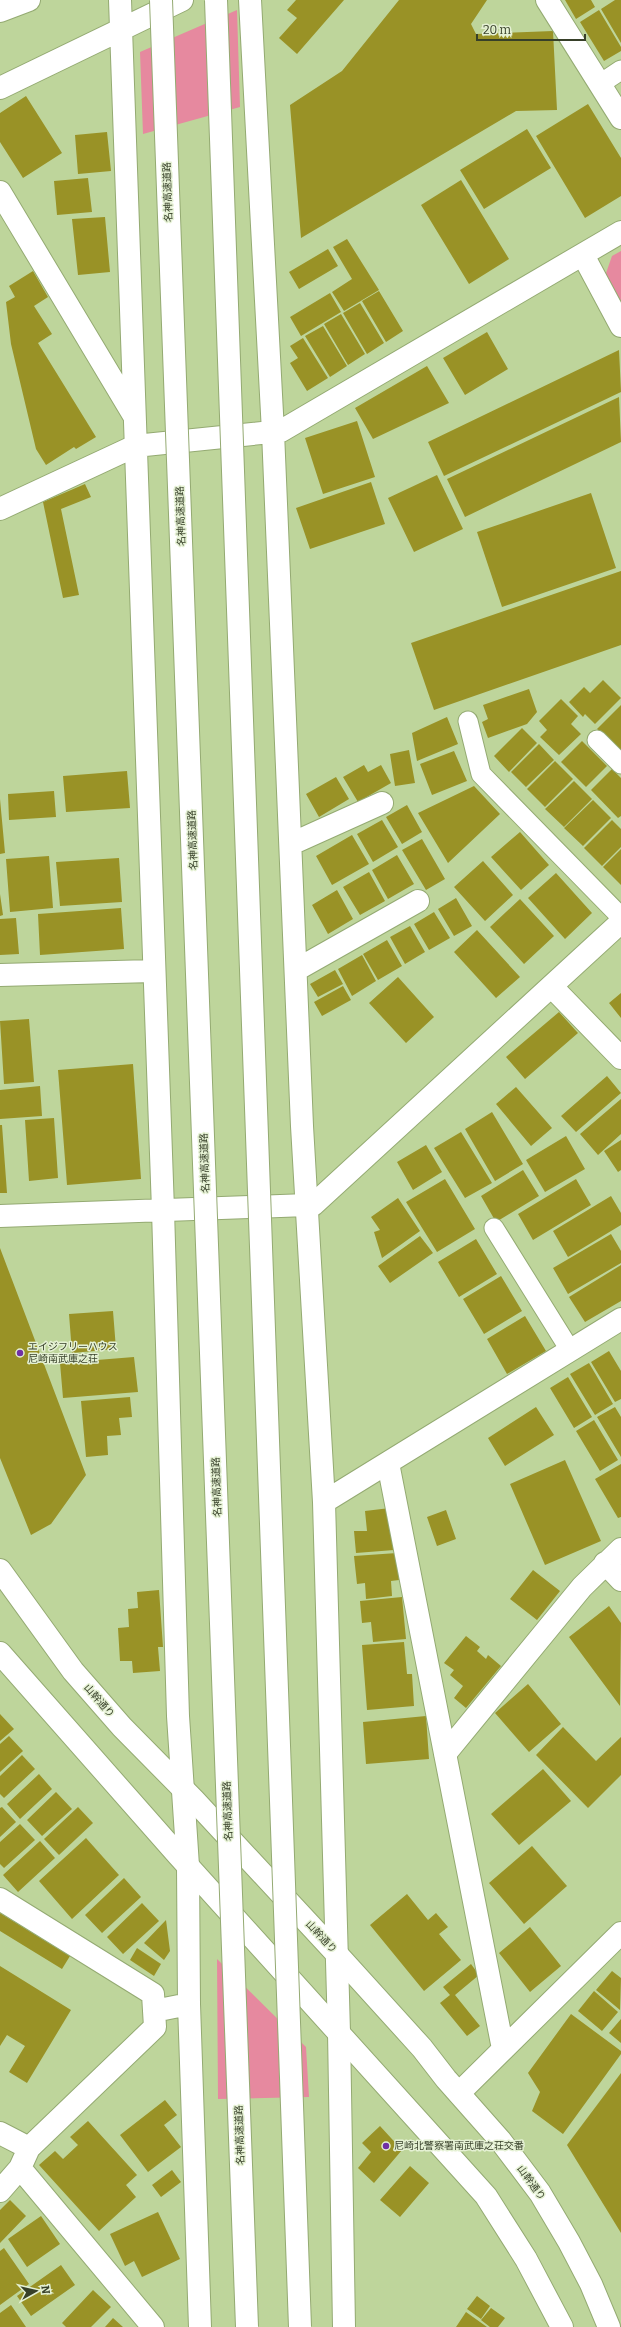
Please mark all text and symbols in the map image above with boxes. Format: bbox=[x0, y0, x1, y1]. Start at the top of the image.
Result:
scale bar bbox=[477, 16, 585, 42]
text: 20 m bbox=[483, 23, 512, 37]
street label: 名神高速道路 bbox=[161, 162, 175, 222]
street label: 名神高速道路 bbox=[174, 486, 188, 546]
street label: 名神高速道路 bbox=[186, 810, 200, 870]
street label: 名神高速道路 bbox=[198, 1133, 212, 1193]
place label: エイジフリーハウス 尼崎南武庫之荘 bbox=[28, 1341, 118, 1365]
marker: エイジフリーハウス 尼崎南武庫之荘 bbox=[15, 1348, 25, 1358]
street label: 名神高速道路 bbox=[210, 1457, 224, 1517]
street label: 山幹通り bbox=[81, 1682, 117, 1720]
street label: 名神高速道路 bbox=[221, 1781, 235, 1841]
street label: 山幹通り bbox=[303, 1918, 339, 1956]
street label: 名神高速道路 bbox=[233, 2105, 247, 2165]
place label: 尼崎北警察署南武庫之荘交番 bbox=[394, 2140, 524, 2152]
marker: 尼崎北警察署南武庫之荘交番 bbox=[381, 2141, 391, 2151]
street label: 山幹通り bbox=[514, 2163, 548, 2203]
north arrow bbox=[16, 2271, 56, 2311]
text: N bbox=[38, 2285, 53, 2295]

